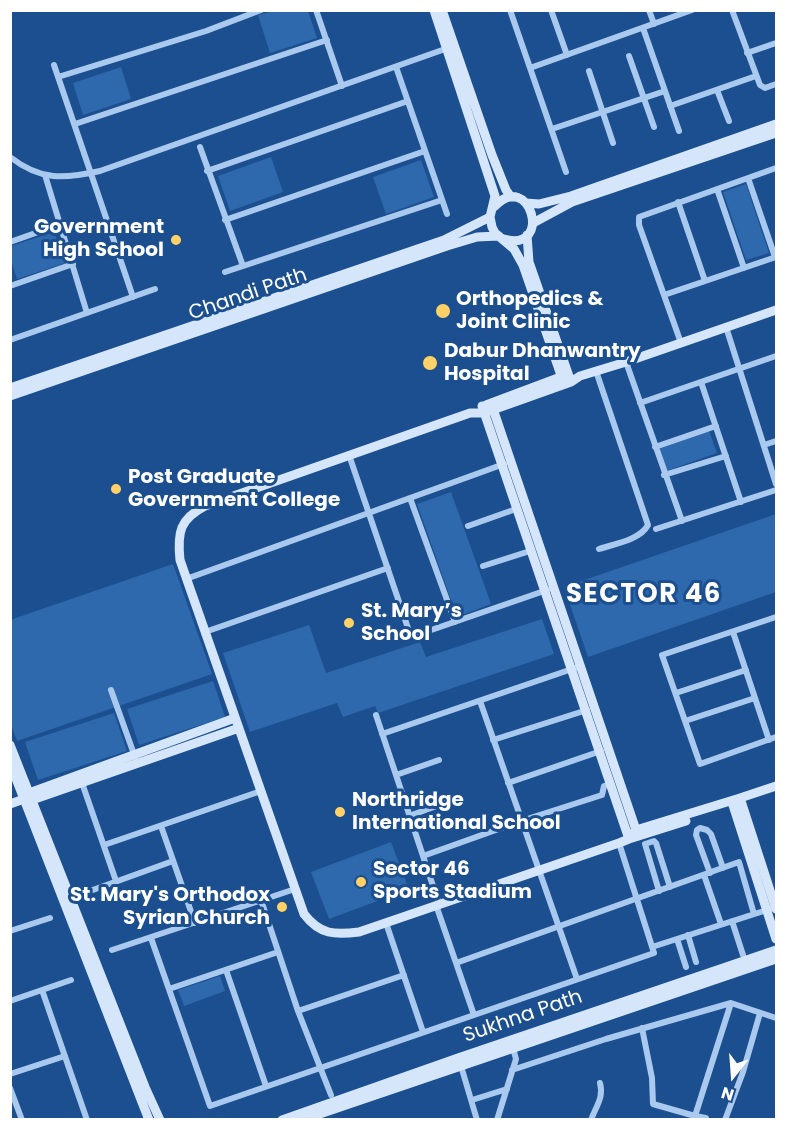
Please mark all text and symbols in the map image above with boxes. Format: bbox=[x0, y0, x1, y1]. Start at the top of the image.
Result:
place label: Government High School bbox=[34, 216, 164, 263]
marker: Government High School bbox=[169, 233, 183, 247]
street label: Chandi Path bbox=[186, 264, 310, 326]
place label: Orthopedics & Joint Clinic bbox=[456, 288, 603, 335]
marker: Orthopedics & Joint Clinic bbox=[434, 302, 452, 320]
place label: Dabur Dhanwantry Hospital bbox=[444, 340, 641, 387]
marker: Dabur Dhanwantry Hospital bbox=[421, 354, 439, 372]
place label: Post Graduate Government College bbox=[128, 466, 340, 513]
marker: Post Graduate Government College bbox=[109, 482, 123, 496]
district label: SECTOR 46 bbox=[566, 579, 722, 611]
place label: St. Mary’s School bbox=[361, 600, 462, 647]
marker: St. Mary’s School bbox=[342, 616, 356, 630]
place label: Northridge International School bbox=[352, 789, 561, 836]
marker: Northridge International School bbox=[333, 805, 347, 819]
place label: Sector 46 Sports Stadium bbox=[373, 858, 532, 905]
marker: Sector 46 Sports Stadium bbox=[354, 875, 368, 889]
place label: St. Mary's Orthodox Syrian Church bbox=[70, 884, 270, 931]
marker: St. Mary's Orthodox Syrian Church bbox=[275, 900, 289, 914]
street label: Sukhna Path bbox=[460, 985, 586, 1049]
north arrow bbox=[703, 1046, 763, 1106]
text: N bbox=[718, 1081, 737, 1106]

